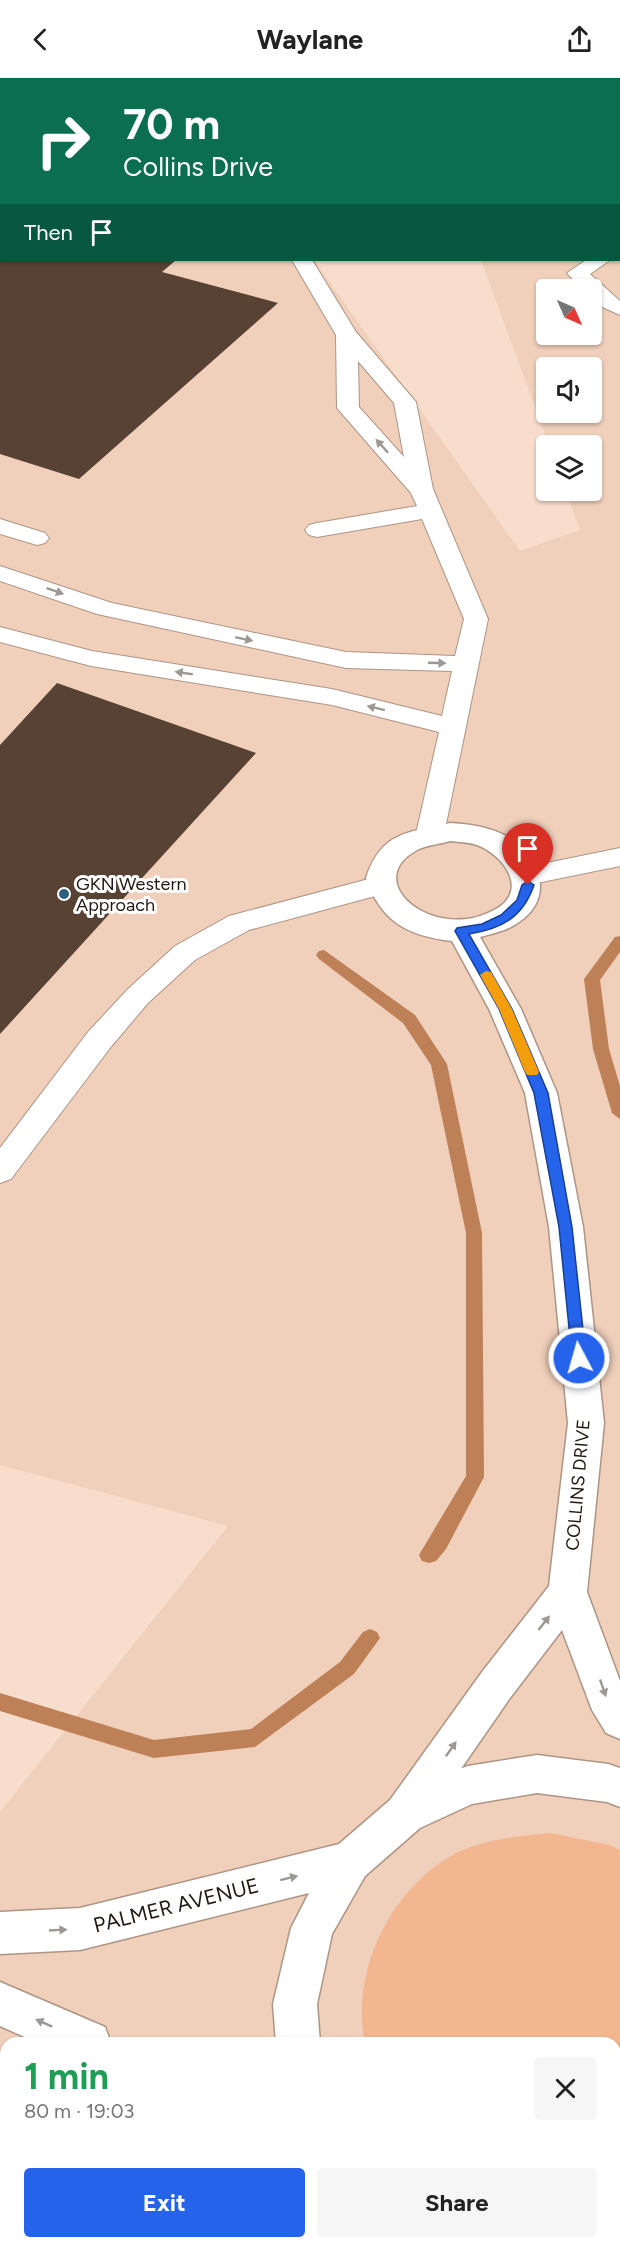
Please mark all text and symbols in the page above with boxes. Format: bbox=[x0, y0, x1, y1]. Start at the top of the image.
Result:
icon: back bbox=[24, 23, 57, 56]
text: Waylane bbox=[257, 23, 363, 56]
icon: share bbox=[563, 23, 596, 56]
text: 70 m bbox=[123, 99, 220, 150]
icon: right bbox=[24, 102, 102, 180]
text: Collins Drive bbox=[123, 150, 273, 183]
icon: arrive bbox=[85, 216, 118, 249]
text: Then bbox=[24, 219, 73, 246]
north arrow bbox=[536, 279, 602, 345]
map controls bbox=[536, 279, 602, 501]
button: sound bbox=[536, 357, 602, 423]
button: layers bbox=[536, 435, 602, 501]
one-way arrow bbox=[376, 439, 389, 454]
one-way arrow bbox=[47, 587, 65, 597]
one-way arrow bbox=[235, 634, 254, 644]
one-way arrow bbox=[428, 658, 447, 668]
one-way arrow bbox=[175, 668, 194, 677]
one-way arrow bbox=[367, 703, 385, 713]
pin bbox=[502, 823, 553, 885]
icon: arrive bbox=[511, 832, 544, 865]
place label: GKN Western Approach bbox=[76, 873, 187, 916]
marker: GKN Western Approach bbox=[57, 887, 71, 901]
position arrow bbox=[547, 1326, 611, 1390]
street label: COLLINS DRIVE bbox=[561, 1418, 595, 1552]
one-way arrow bbox=[538, 1615, 550, 1631]
one-way arrow bbox=[599, 1679, 608, 1697]
one-way arrow bbox=[445, 1741, 456, 1757]
street label: PALMER AVENUE bbox=[91, 1872, 261, 1938]
one-way arrow bbox=[280, 1872, 298, 1882]
one-way arrow bbox=[49, 1926, 68, 1935]
one-way arrow bbox=[36, 2019, 53, 2028]
text: 1 min bbox=[24, 2055, 109, 2098]
button: close bbox=[534, 2057, 597, 2120]
text: 80 m · 19:03 bbox=[24, 2099, 134, 2123]
button: Exit bbox=[24, 2168, 305, 2237]
button: Share bbox=[317, 2168, 597, 2237]

